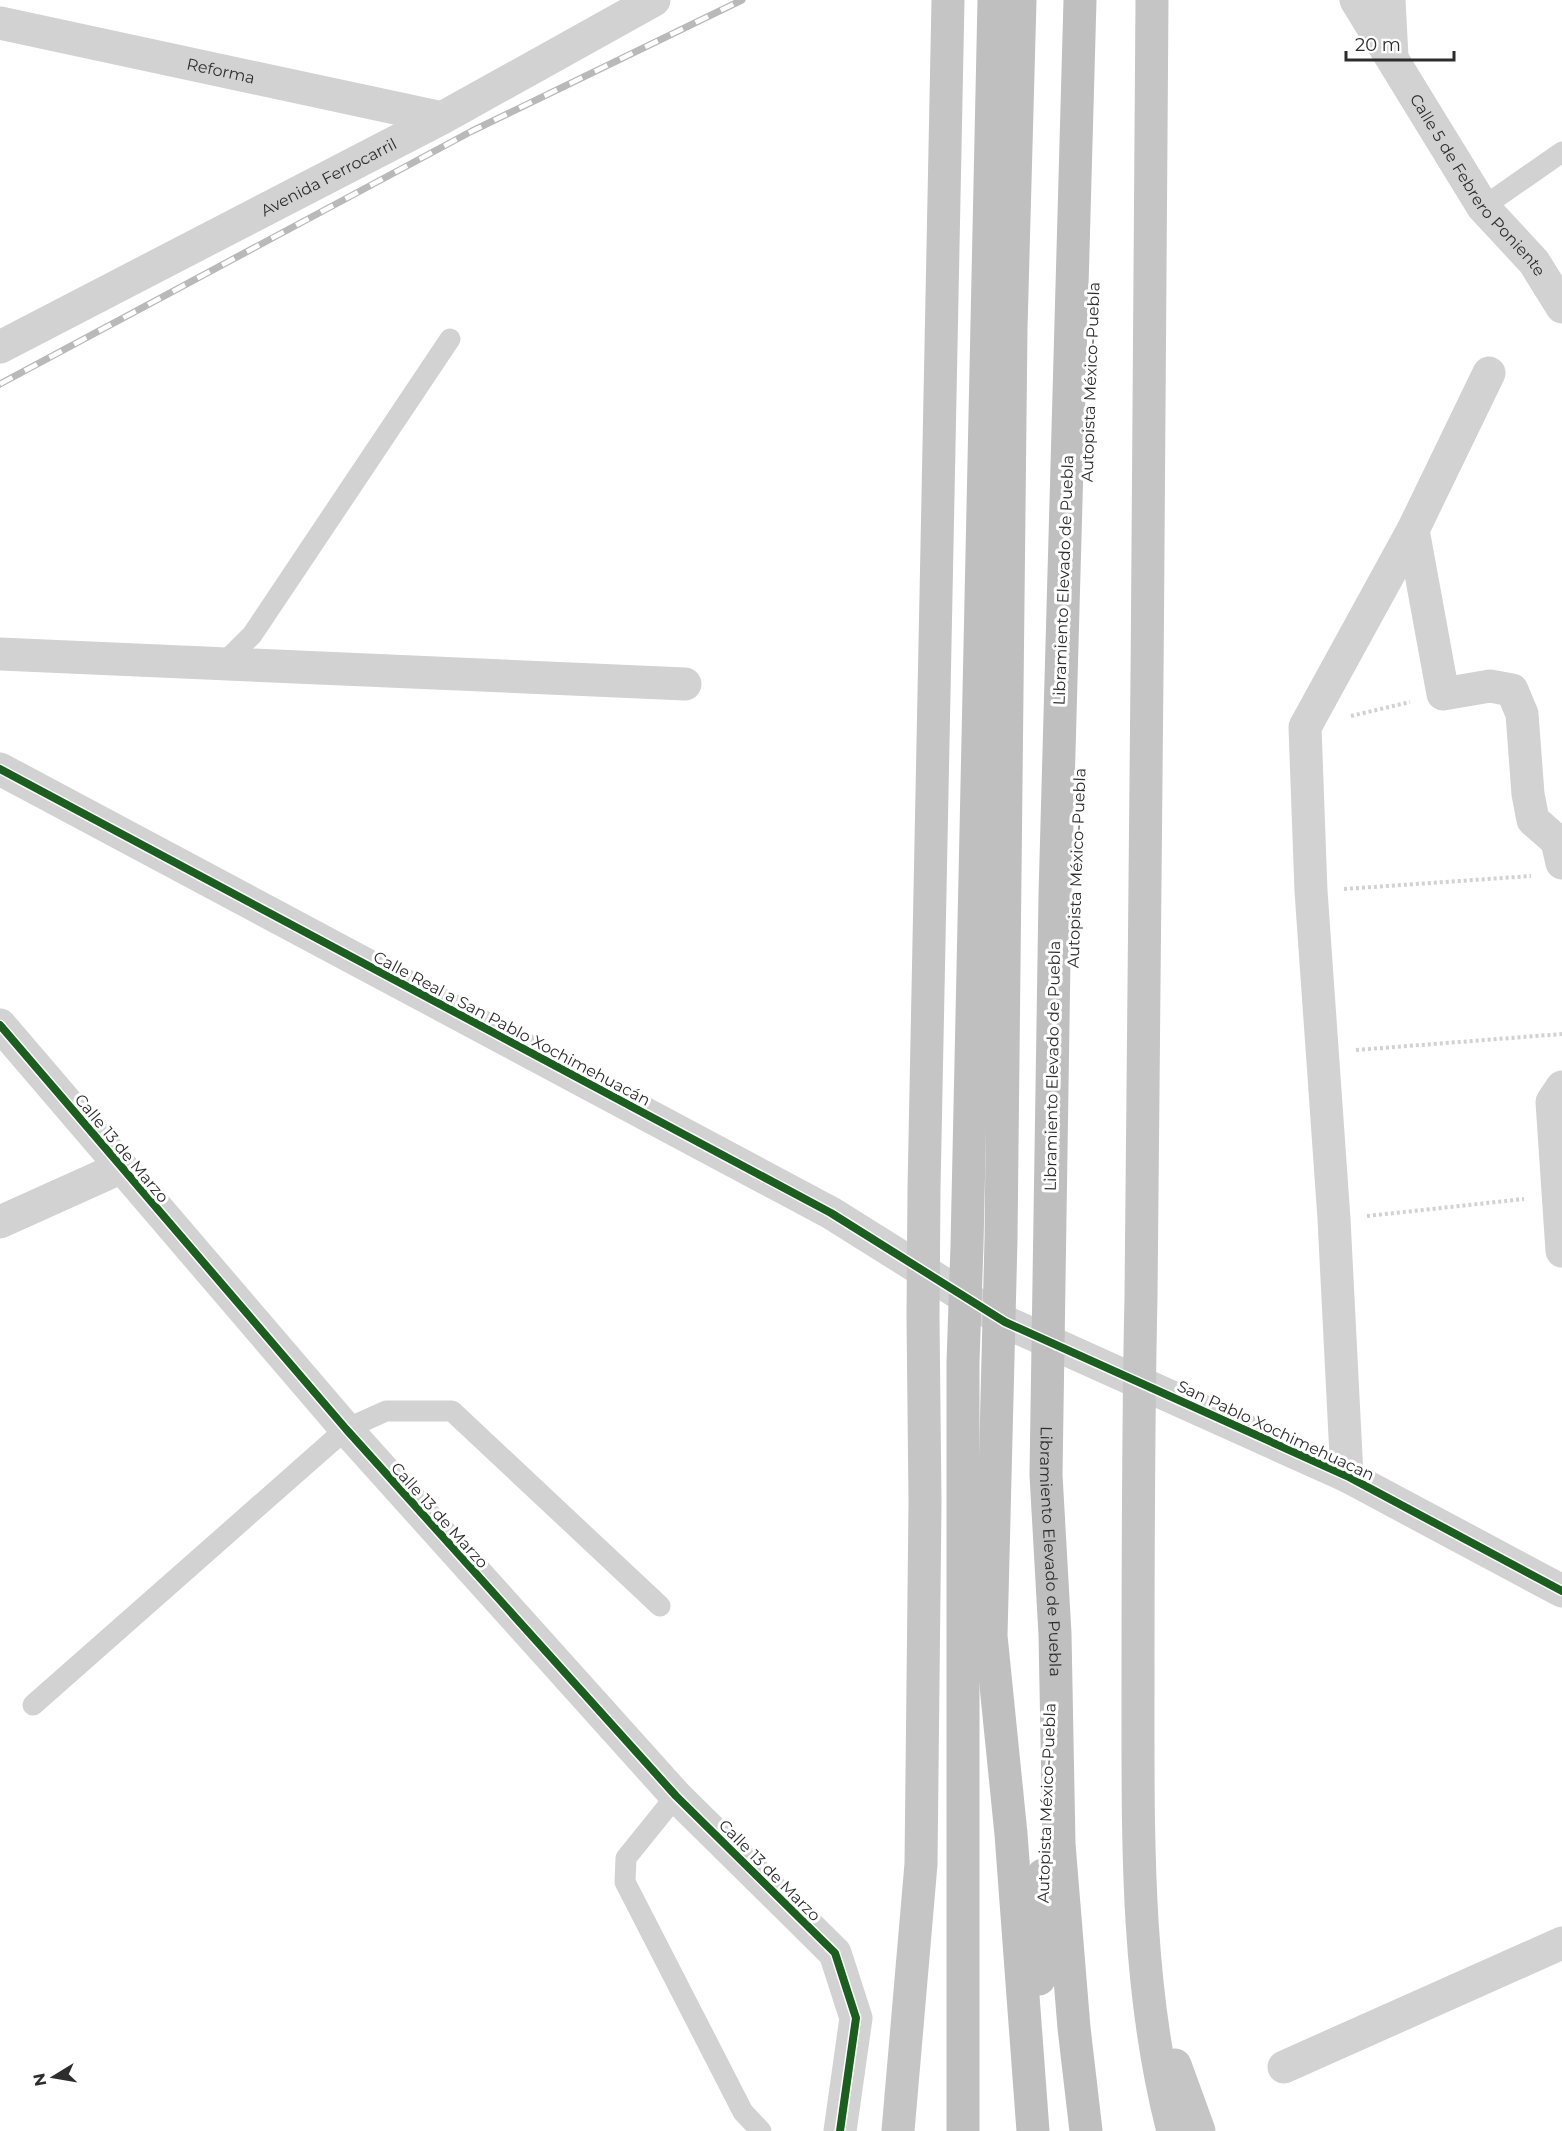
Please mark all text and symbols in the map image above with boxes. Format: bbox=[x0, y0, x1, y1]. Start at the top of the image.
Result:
scale bar bbox=[1346, 24, 1454, 62]
text: 20 m bbox=[1355, 34, 1401, 56]
street label: Reforma bbox=[185, 54, 257, 88]
street label: Calle 5 de Febrero Poniente bbox=[1406, 90, 1549, 280]
street label: Avenida Ferrocarril bbox=[258, 134, 400, 220]
street label: Autopista México-Puebla bbox=[1078, 282, 1103, 482]
street label: Libramiento Elevado de Puebla bbox=[1050, 454, 1077, 706]
street label: Autopista México-Puebla bbox=[1064, 768, 1089, 968]
street label: Libramiento Elevado de Puebla bbox=[1041, 941, 1064, 1191]
street label: Calle Real a San Pablo Xochimehuacán bbox=[370, 947, 654, 1110]
street label: Calle 13 de Marzo bbox=[71, 1090, 173, 1207]
street label: San Pablo Xochimehuacan bbox=[1174, 1376, 1377, 1485]
street label: Libramiento Elevado de Puebla bbox=[1036, 1426, 1065, 1677]
street label: Calle 13 de Marzo bbox=[387, 1458, 492, 1572]
street label: Autopista México-Puebla bbox=[1034, 1703, 1059, 1903]
street label: Calle 13 de Marzo bbox=[715, 1816, 824, 1925]
north arrow bbox=[24, 2047, 84, 2107]
text: N bbox=[29, 2072, 50, 2088]

